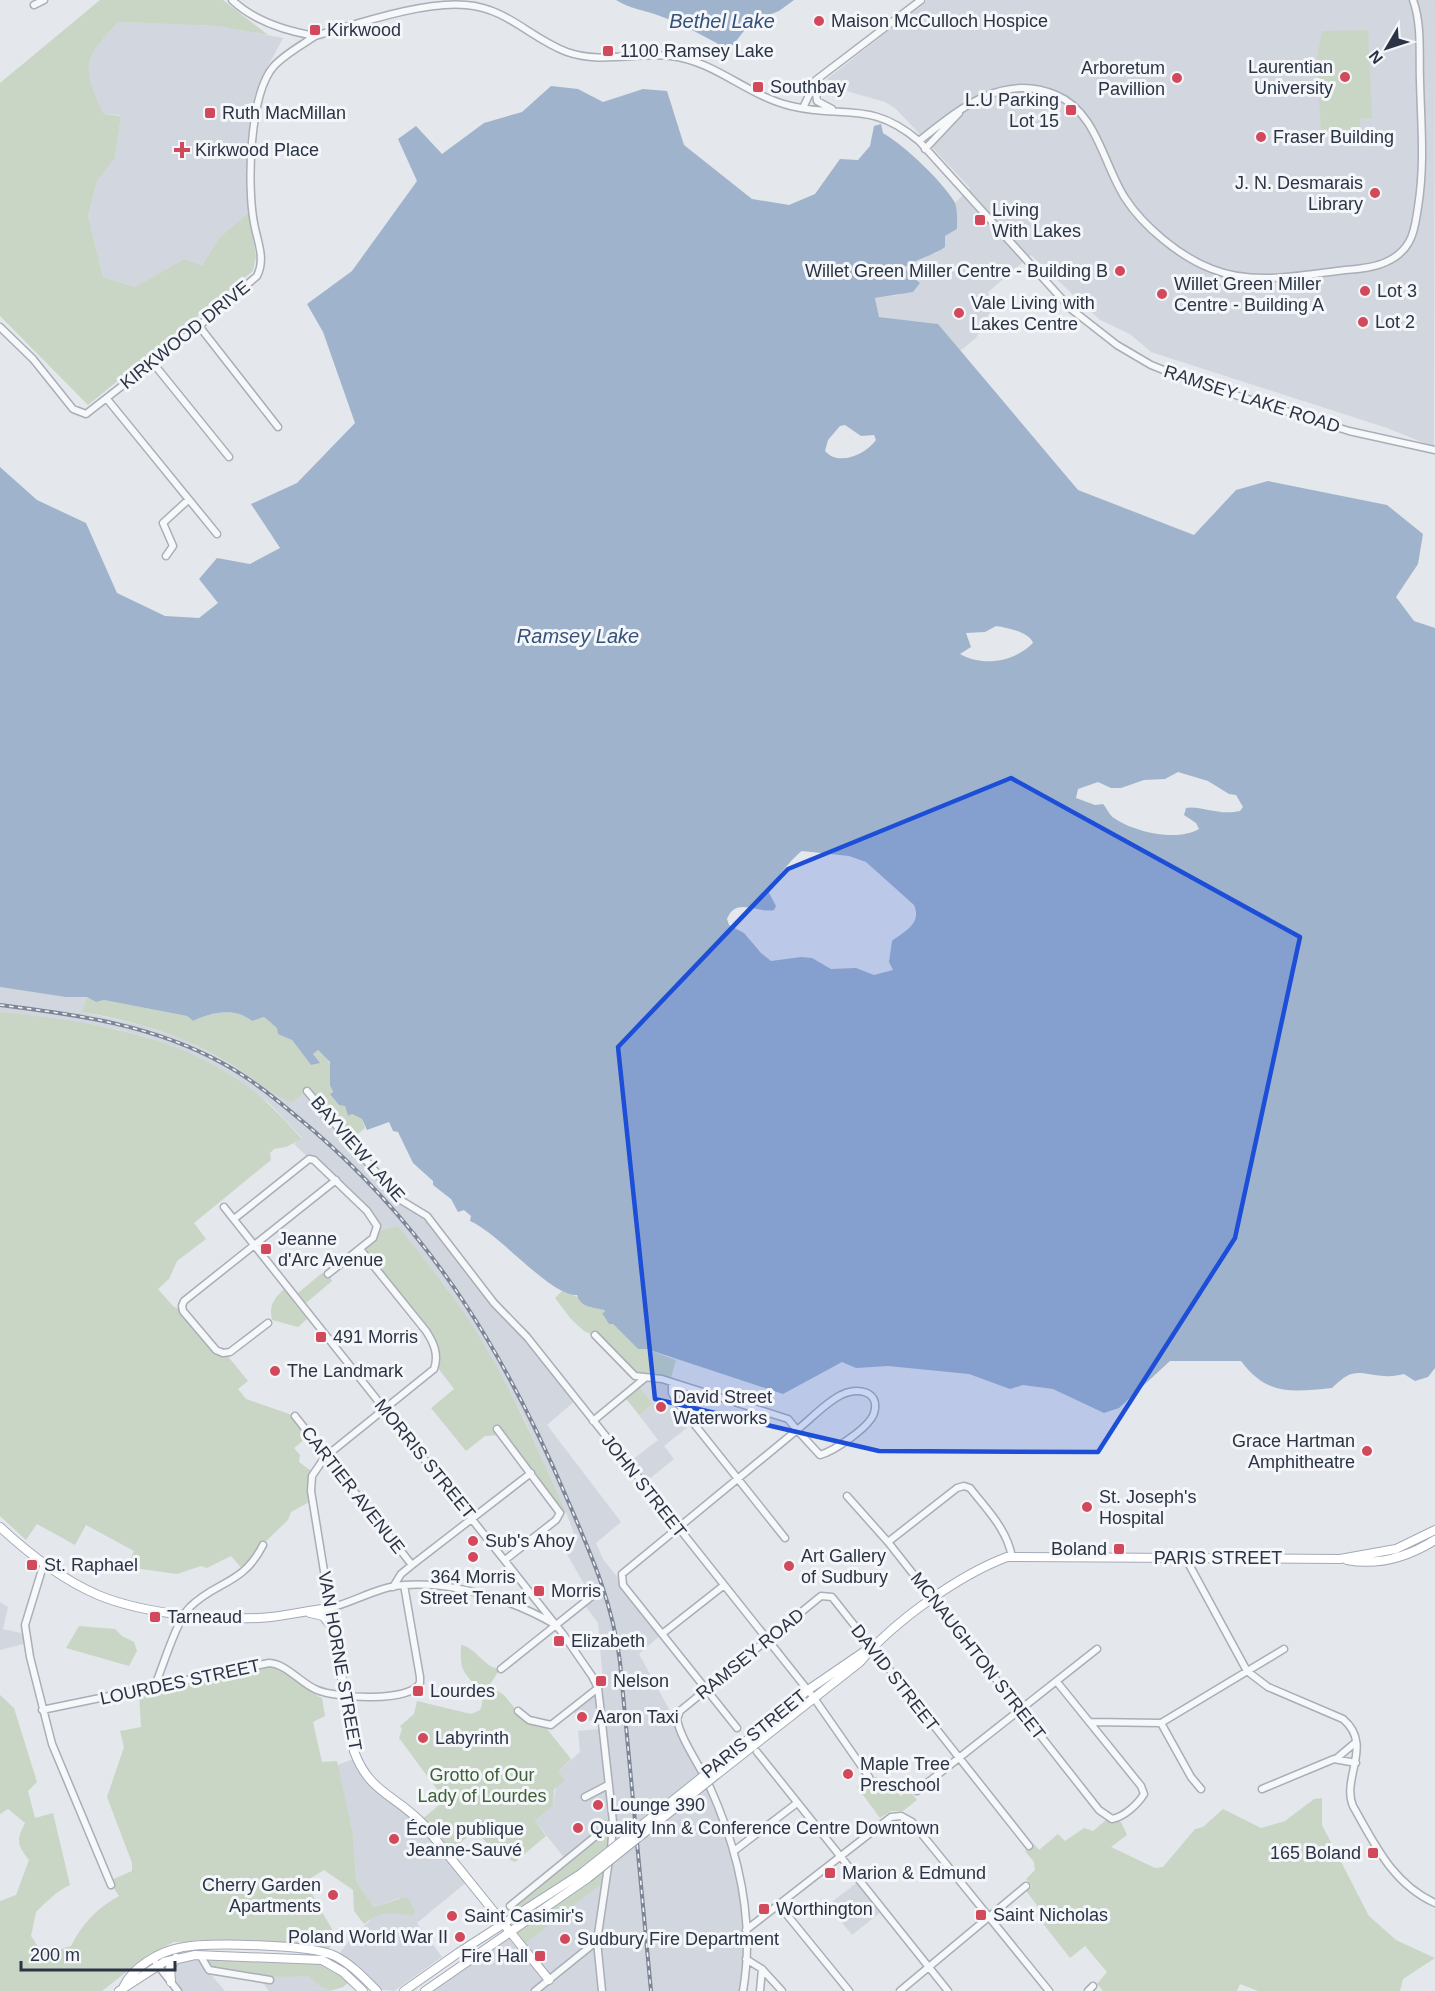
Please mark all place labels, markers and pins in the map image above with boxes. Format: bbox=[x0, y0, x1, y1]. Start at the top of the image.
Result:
place label: Maison McCulloch Hospice bbox=[831, 11, 1048, 31]
marker: Maison McCulloch Hospice bbox=[812, 14, 826, 28]
place label: Kirkwood bbox=[327, 20, 401, 40]
marker: Kirkwood bbox=[308, 23, 322, 37]
place label: 1100 Ramsey Lake bbox=[620, 41, 774, 61]
marker: 1100 Ramsey Lake bbox=[601, 44, 615, 58]
place label: Laurentian University bbox=[1248, 57, 1333, 98]
place label: Arboretum Pavillion bbox=[1081, 58, 1165, 99]
marker: Laurentian University bbox=[1338, 70, 1352, 84]
marker: Arboretum Pavillion bbox=[1170, 71, 1184, 85]
place label: Southbay bbox=[770, 77, 846, 97]
marker: Southbay bbox=[751, 80, 765, 94]
place label: L.U Parking Lot 15 bbox=[965, 90, 1059, 131]
place label: Ruth MacMillan bbox=[222, 103, 346, 123]
marker: L.U Parking Lot 15 bbox=[1064, 103, 1078, 117]
marker: Ruth MacMillan bbox=[203, 106, 217, 120]
place label: Fraser Building bbox=[1273, 127, 1394, 147]
marker: Fraser Building bbox=[1254, 130, 1268, 144]
place label: Kirkwood Place bbox=[195, 140, 319, 160]
marker: Kirkwood Place bbox=[173, 141, 191, 159]
place label: J. N. Desmarais Library bbox=[1235, 173, 1363, 214]
marker: J. N. Desmarais Library bbox=[1368, 186, 1382, 200]
place label: Living With Lakes bbox=[992, 200, 1081, 241]
marker: Living With Lakes bbox=[973, 213, 987, 227]
place label: Willet Green Miller Centre - Building B bbox=[805, 261, 1108, 281]
marker: Willet Green Miller Centre - Building B bbox=[1113, 264, 1127, 278]
place label: Willet Green Miller Centre - Building A bbox=[1174, 274, 1324, 315]
place label: Lot 3 bbox=[1377, 281, 1417, 301]
marker: Lot 3 bbox=[1358, 284, 1372, 298]
marker: Willet Green Miller Centre - Building A bbox=[1155, 287, 1169, 301]
place label: Vale Living with Lakes Centre bbox=[971, 293, 1095, 334]
marker: Vale Living with Lakes Centre bbox=[952, 306, 966, 320]
place label: Lot 2 bbox=[1375, 312, 1415, 332]
marker: Lot 2 bbox=[1356, 315, 1370, 329]
place label: Jeanne d'Arc Avenue bbox=[278, 1229, 383, 1270]
marker: Jeanne d'Arc Avenue bbox=[259, 1242, 273, 1256]
place label: 491 Morris bbox=[333, 1327, 418, 1347]
marker: 491 Morris bbox=[314, 1330, 328, 1344]
place label: The Landmark bbox=[287, 1361, 404, 1381]
marker: The Landmark bbox=[268, 1364, 282, 1378]
place label: David Street Waterworks bbox=[673, 1387, 772, 1428]
marker: David Street Waterworks bbox=[654, 1400, 668, 1414]
place label: Grace Hartman Amphitheatre bbox=[1232, 1431, 1355, 1472]
marker: Grace Hartman Amphitheatre bbox=[1360, 1444, 1374, 1458]
place label: St. Joseph's Hospital bbox=[1099, 1487, 1197, 1528]
marker: St. Joseph's Hospital bbox=[1080, 1500, 1094, 1514]
place label: Sub's Ahoy bbox=[485, 1531, 575, 1551]
marker: Sub's Ahoy bbox=[466, 1534, 480, 1548]
place label: Boland bbox=[1051, 1539, 1107, 1559]
marker: Boland bbox=[1112, 1542, 1126, 1556]
place label: Art Gallery of Sudbury bbox=[801, 1546, 888, 1587]
marker: 364 Morris Street Tenant bbox=[466, 1550, 480, 1564]
place label: St. Raphael bbox=[44, 1555, 138, 1575]
marker: St. Raphael bbox=[25, 1558, 39, 1572]
marker: Art Gallery of Sudbury bbox=[782, 1559, 796, 1573]
place label: 364 Morris Street Tenant bbox=[420, 1567, 526, 1608]
place label: Morris bbox=[551, 1581, 601, 1601]
marker: Morris bbox=[532, 1584, 546, 1598]
place label: Tarneaud bbox=[167, 1607, 242, 1627]
marker: Tarneaud bbox=[148, 1610, 162, 1624]
place label: Elizabeth bbox=[571, 1631, 645, 1651]
marker: Elizabeth bbox=[552, 1634, 566, 1648]
place label: Nelson bbox=[613, 1671, 669, 1691]
marker: Nelson bbox=[594, 1674, 608, 1688]
place label: Lourdes bbox=[430, 1681, 495, 1701]
marker: Lourdes bbox=[411, 1684, 425, 1698]
place label: Aaron Taxi bbox=[594, 1707, 679, 1727]
marker: Aaron Taxi bbox=[575, 1710, 589, 1724]
place label: Labyrinth bbox=[435, 1728, 509, 1748]
marker: Labyrinth bbox=[416, 1731, 430, 1745]
place label: Maple Tree Preschool bbox=[860, 1754, 950, 1795]
marker: Maple Tree Preschool bbox=[841, 1767, 855, 1781]
place label: Lounge 390 bbox=[610, 1795, 705, 1815]
marker: Lounge 390 bbox=[591, 1798, 605, 1812]
place label: Quality Inn & Conference Centre Downtown bbox=[590, 1818, 939, 1838]
place label: École publique Jeanne-Sauvé bbox=[406, 1819, 524, 1860]
marker: Quality Inn & Conference Centre Downtown bbox=[571, 1821, 585, 1835]
marker: École publique Jeanne-Sauvé bbox=[387, 1832, 401, 1846]
place label: 165 Boland bbox=[1270, 1843, 1361, 1863]
marker: 165 Boland bbox=[1366, 1846, 1380, 1860]
place label: Marion & Edmund bbox=[842, 1863, 986, 1883]
marker: Marion & Edmund bbox=[823, 1866, 837, 1880]
place label: Cherry Garden Apartments bbox=[202, 1875, 321, 1916]
marker: Cherry Garden Apartments bbox=[326, 1888, 340, 1902]
place label: Worthington bbox=[776, 1899, 873, 1919]
marker: Worthington bbox=[757, 1902, 771, 1916]
place label: Saint Nicholas bbox=[993, 1905, 1108, 1925]
place label: Saint Casimir's bbox=[464, 1906, 583, 1926]
marker: Saint Nicholas bbox=[974, 1908, 988, 1922]
marker: Saint Casimir's bbox=[445, 1909, 459, 1923]
place label: Poland World War II bbox=[288, 1927, 448, 1947]
place label: Sudbury Fire Department bbox=[577, 1929, 779, 1949]
marker: Poland World War II bbox=[453, 1930, 467, 1944]
marker: Sudbury Fire Department bbox=[558, 1932, 572, 1946]
place label: Fire Hall bbox=[461, 1946, 528, 1966]
marker: Fire Hall bbox=[533, 1949, 547, 1963]

